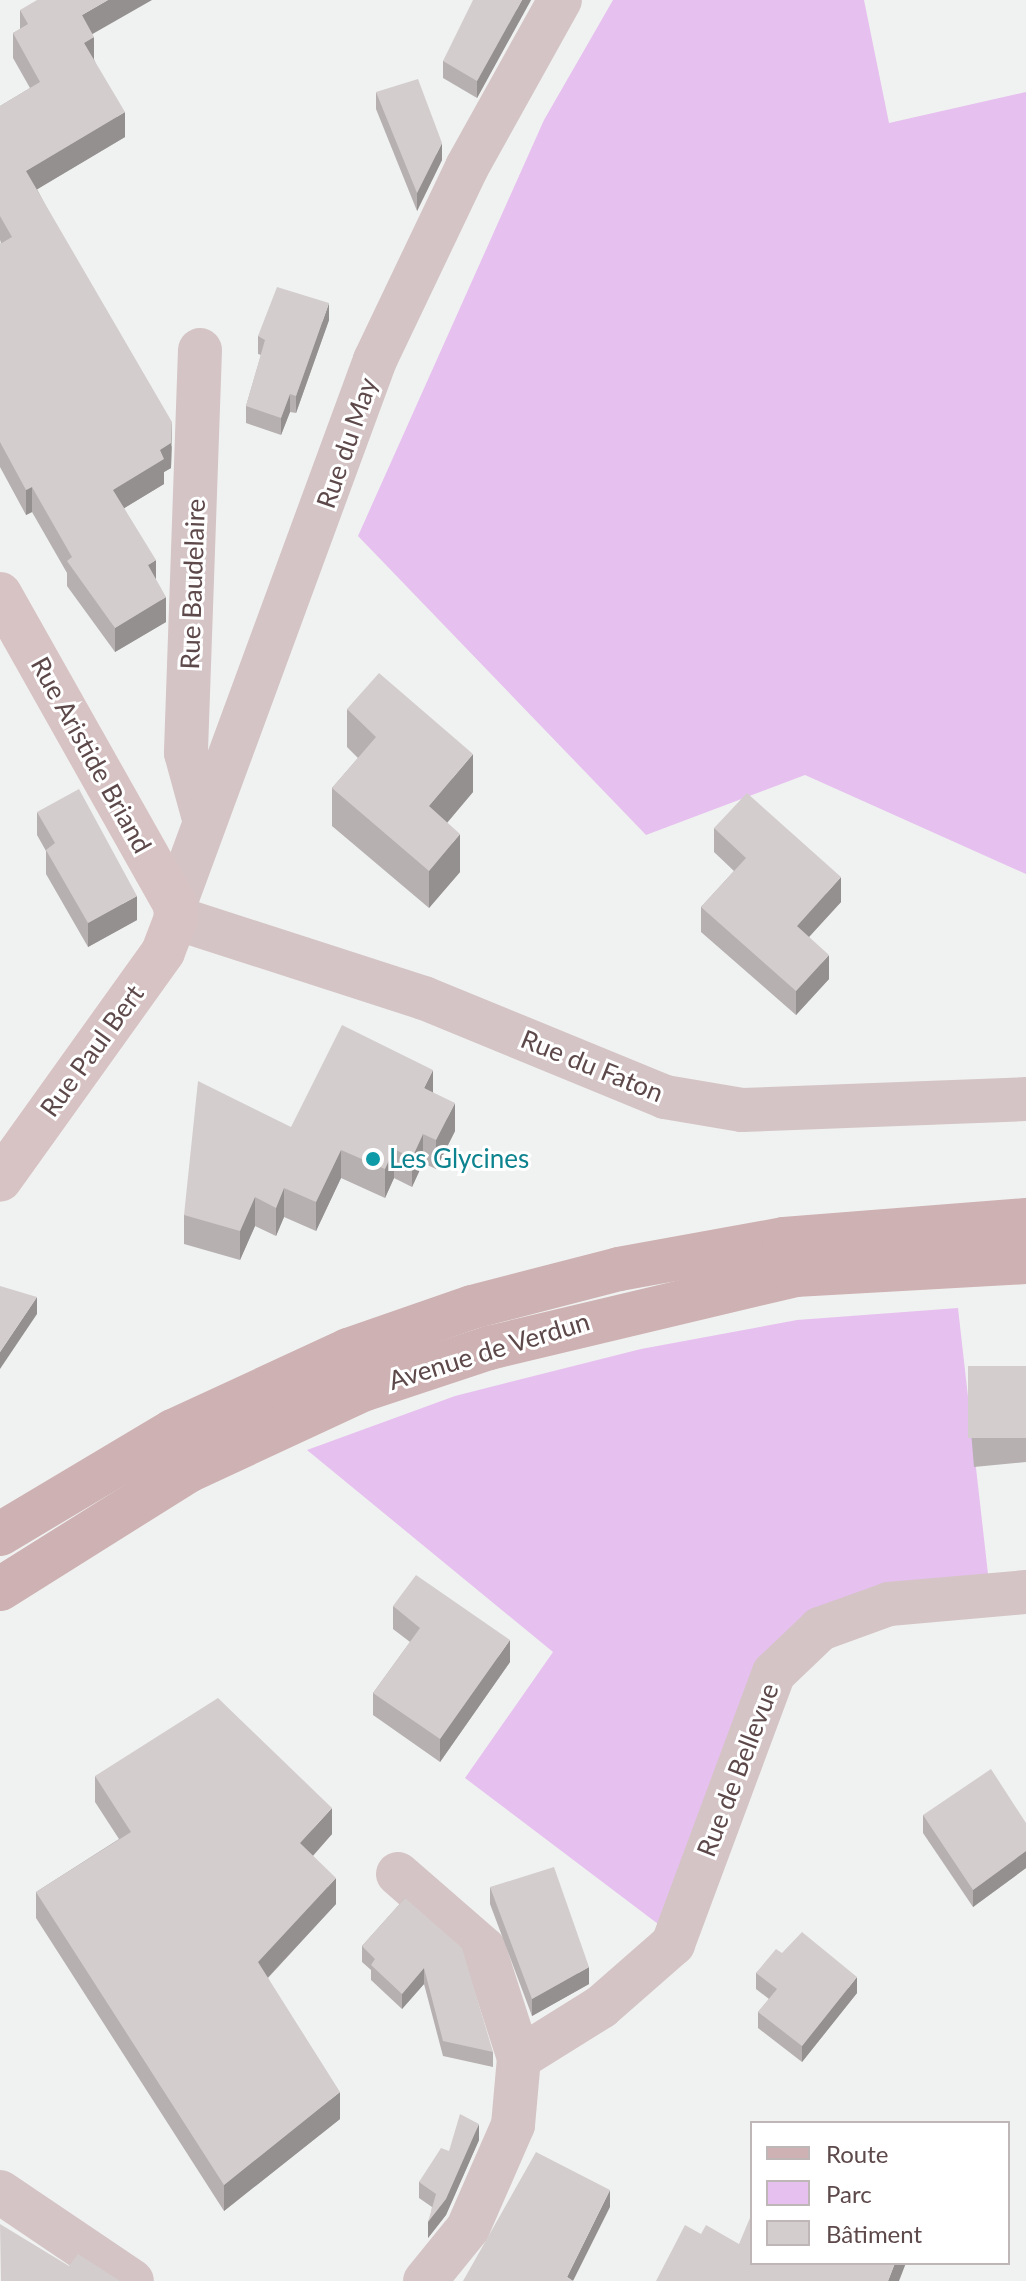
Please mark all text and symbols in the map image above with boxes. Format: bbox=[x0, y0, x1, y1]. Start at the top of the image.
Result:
street label: Rue du May bbox=[310, 374, 384, 512]
street label: Rue Baudelaire bbox=[174, 498, 212, 670]
street label: Rue Aristide Briand bbox=[24, 651, 158, 859]
street label: Rue Paul Bert bbox=[34, 979, 150, 1123]
street label: Rue du Faton bbox=[516, 1023, 668, 1109]
place label: Les Glycines bbox=[389, 1143, 529, 1175]
marker: Les Glycines bbox=[364, 1150, 382, 1168]
street label: Avenue de Verdun bbox=[384, 1305, 594, 1397]
street label: Rue de Bellevue bbox=[691, 1679, 785, 1861]
legend bbox=[750, 2121, 1010, 2265]
text: Route bbox=[826, 2139, 888, 2168]
text: Parc bbox=[826, 2179, 872, 2208]
text: Bâtiment bbox=[826, 2219, 922, 2248]

